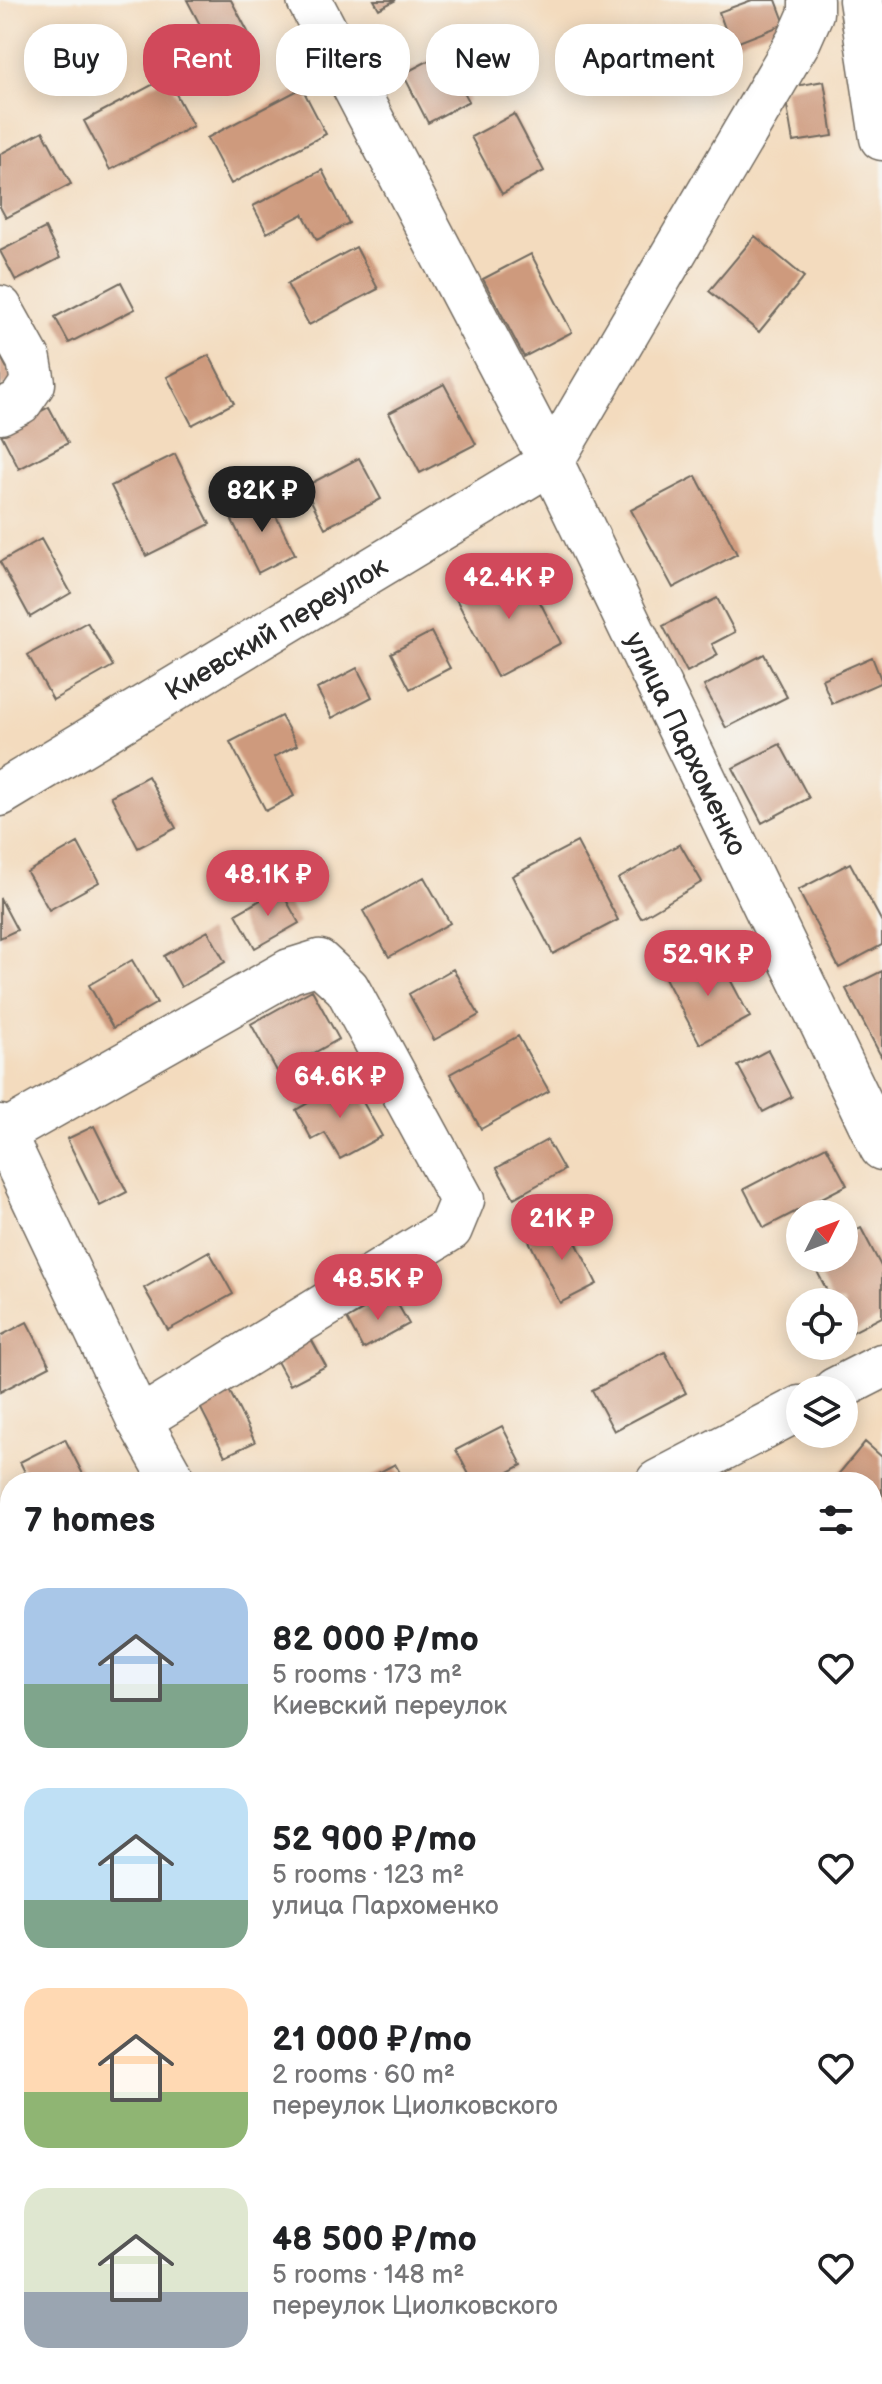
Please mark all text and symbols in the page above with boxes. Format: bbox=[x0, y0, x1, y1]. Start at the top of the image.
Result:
chip: Buy bbox=[24, 24, 127, 96]
chip: Rent bbox=[143, 24, 260, 96]
chip: Filters bbox=[276, 24, 410, 96]
chip: New bbox=[426, 24, 539, 96]
chip: Apartment bbox=[555, 24, 743, 96]
pin: 82K ₽ bbox=[206, 466, 318, 534]
text: 82K ₽ bbox=[226, 476, 298, 507]
street label: Киевский переулок bbox=[160, 550, 394, 709]
pin: 42.4K ₽ bbox=[435, 553, 583, 621]
text: 42.4K ₽ bbox=[463, 563, 555, 594]
street label: улица Пархоменко bbox=[618, 627, 753, 861]
pin: 48.1K ₽ bbox=[194, 850, 342, 918]
text: 48.1K ₽ bbox=[224, 860, 312, 891]
pin: 52.9K ₽ bbox=[634, 930, 782, 998]
text: 52.9K ₽ bbox=[662, 940, 754, 971]
pin: 64.6K ₽ bbox=[266, 1052, 414, 1120]
text: 64.6K ₽ bbox=[294, 1062, 386, 1093]
pin: 21K ₽ bbox=[506, 1194, 618, 1262]
north arrow bbox=[786, 1200, 858, 1272]
map controls bbox=[786, 1200, 858, 1448]
text: 21K ₽ bbox=[529, 1204, 595, 1235]
pin: 48.5K ₽ bbox=[304, 1254, 452, 1322]
text: 48.5K ₽ bbox=[332, 1264, 424, 1295]
button: locate bbox=[786, 1288, 858, 1360]
button: layers bbox=[786, 1376, 858, 1448]
icon: filters bbox=[814, 1498, 858, 1542]
text: 7 homes bbox=[24, 1500, 155, 1541]
text: 82 000 ₽/mo bbox=[272, 1619, 479, 1660]
icon: home bbox=[88, 1620, 184, 1716]
icon: heart bbox=[814, 1646, 858, 1690]
text: 5 rooms · 173 m² bbox=[272, 1660, 462, 1691]
text: Киевский переулок bbox=[272, 1691, 507, 1722]
text: 52 900 ₽/mo bbox=[272, 1819, 477, 1860]
icon: home bbox=[88, 1820, 184, 1916]
icon: heart bbox=[814, 1846, 858, 1890]
text: 5 rooms · 123 m² bbox=[272, 1860, 464, 1891]
text: улица Пархоменко bbox=[272, 1891, 499, 1922]
text: 21 000 ₽/mo bbox=[272, 2019, 472, 2060]
icon: home bbox=[88, 2020, 184, 2116]
icon: heart bbox=[814, 2046, 858, 2090]
text: 2 rooms · 60 m² bbox=[272, 2060, 455, 2091]
text: переулок Циолковского bbox=[272, 2091, 558, 2122]
text: 48 500 ₽/mo bbox=[272, 2219, 477, 2260]
icon: home bbox=[88, 2220, 184, 2316]
icon: heart bbox=[814, 2246, 858, 2290]
text: 5 rooms · 148 m² bbox=[272, 2260, 464, 2291]
text: переулок Циолковского bbox=[272, 2291, 558, 2322]

